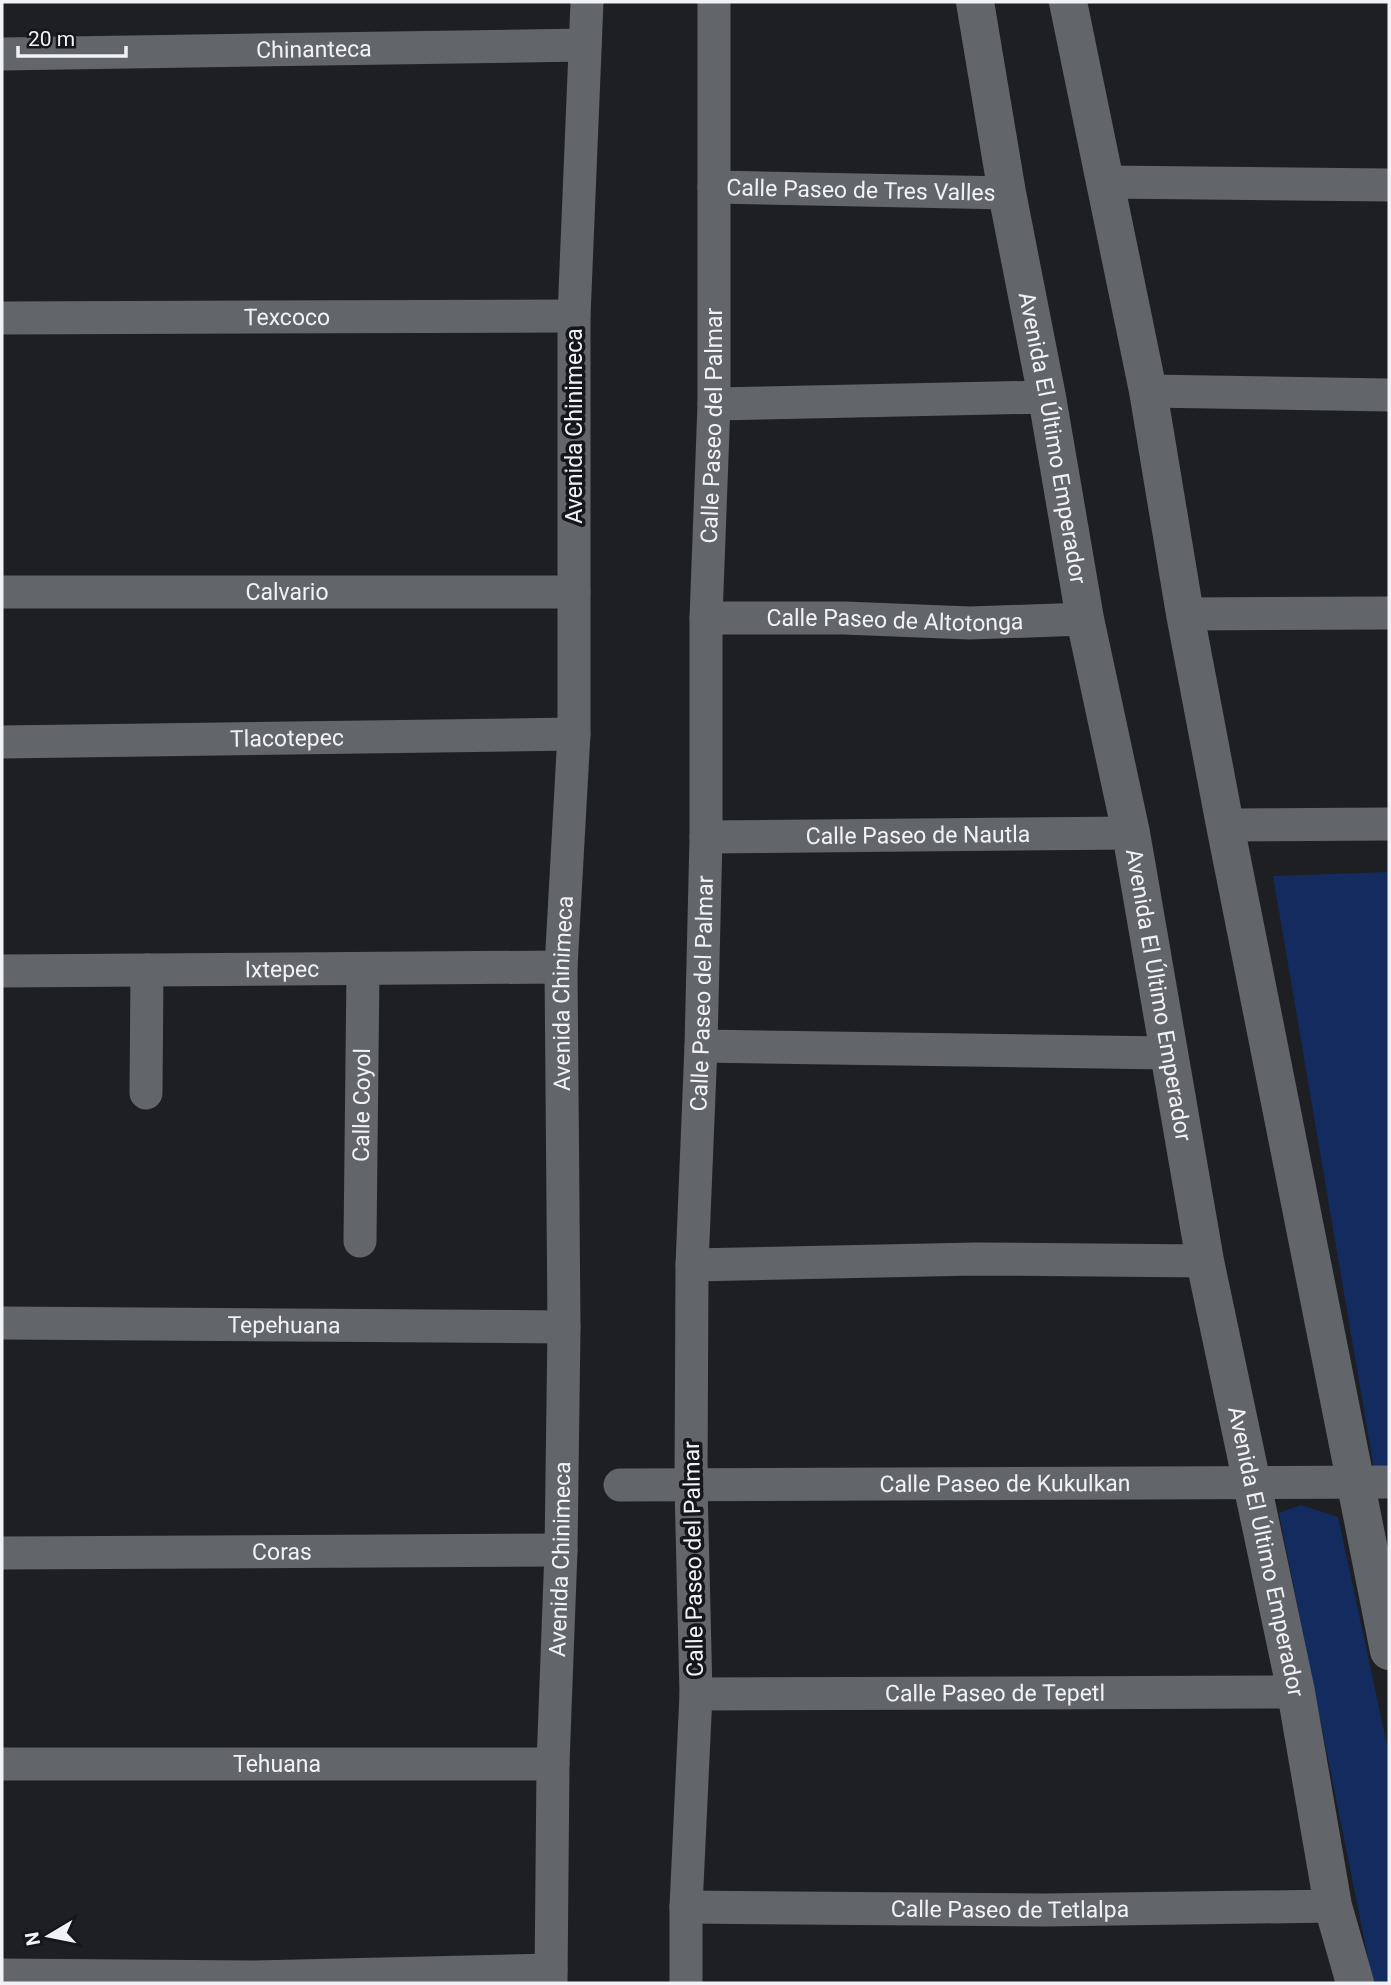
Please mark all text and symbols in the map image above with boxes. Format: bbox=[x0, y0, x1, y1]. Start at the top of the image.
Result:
scale bar bbox=[18, 14, 126, 58]
text: 20 m bbox=[28, 27, 75, 51]
street label: Chinanteca bbox=[256, 35, 372, 64]
street label: Calle Paseo de Tres Valles bbox=[726, 174, 996, 207]
street label: Avenida El Último Emperador bbox=[1013, 290, 1092, 586]
street label: Texcoco bbox=[244, 304, 330, 331]
street label: Calle Paseo del Palmar bbox=[696, 308, 728, 544]
street label: Avenida Chinimeca bbox=[561, 328, 588, 524]
street label: Calvario bbox=[245, 579, 329, 606]
street label: Calle Paseo de Altotonga bbox=[767, 605, 1024, 637]
street label: Tlacotepec bbox=[230, 724, 344, 753]
street label: Calle Paseo de Nautla bbox=[806, 821, 1030, 850]
street label: Avenida El Último Emperador bbox=[1120, 847, 1197, 1144]
street label: Calle Paseo del Palmar bbox=[685, 875, 719, 1112]
street label: Avenida Chinimeca bbox=[548, 895, 579, 1091]
street label: Ixtepec bbox=[245, 956, 319, 983]
street label: Calle Coyol bbox=[348, 1048, 376, 1162]
street label: Tepehuana bbox=[227, 1312, 341, 1339]
street label: Avenida El Último Emperador bbox=[1222, 1404, 1310, 1699]
street label: Calle Paseo del Palmar bbox=[678, 1441, 709, 1677]
street label: Avenida Chinimeca bbox=[544, 1461, 576, 1657]
street label: Calle Paseo de Kukulkan bbox=[879, 1470, 1131, 1498]
street label: Coras bbox=[252, 1538, 312, 1566]
street label: Calle Paseo de Tepetl bbox=[885, 1680, 1105, 1707]
street label: Tehuana bbox=[233, 1751, 321, 1778]
street label: Calle Paseo de Tetlalpa bbox=[891, 1896, 1129, 1924]
north arrow bbox=[14, 1901, 84, 1971]
text: N bbox=[20, 1930, 45, 1947]

